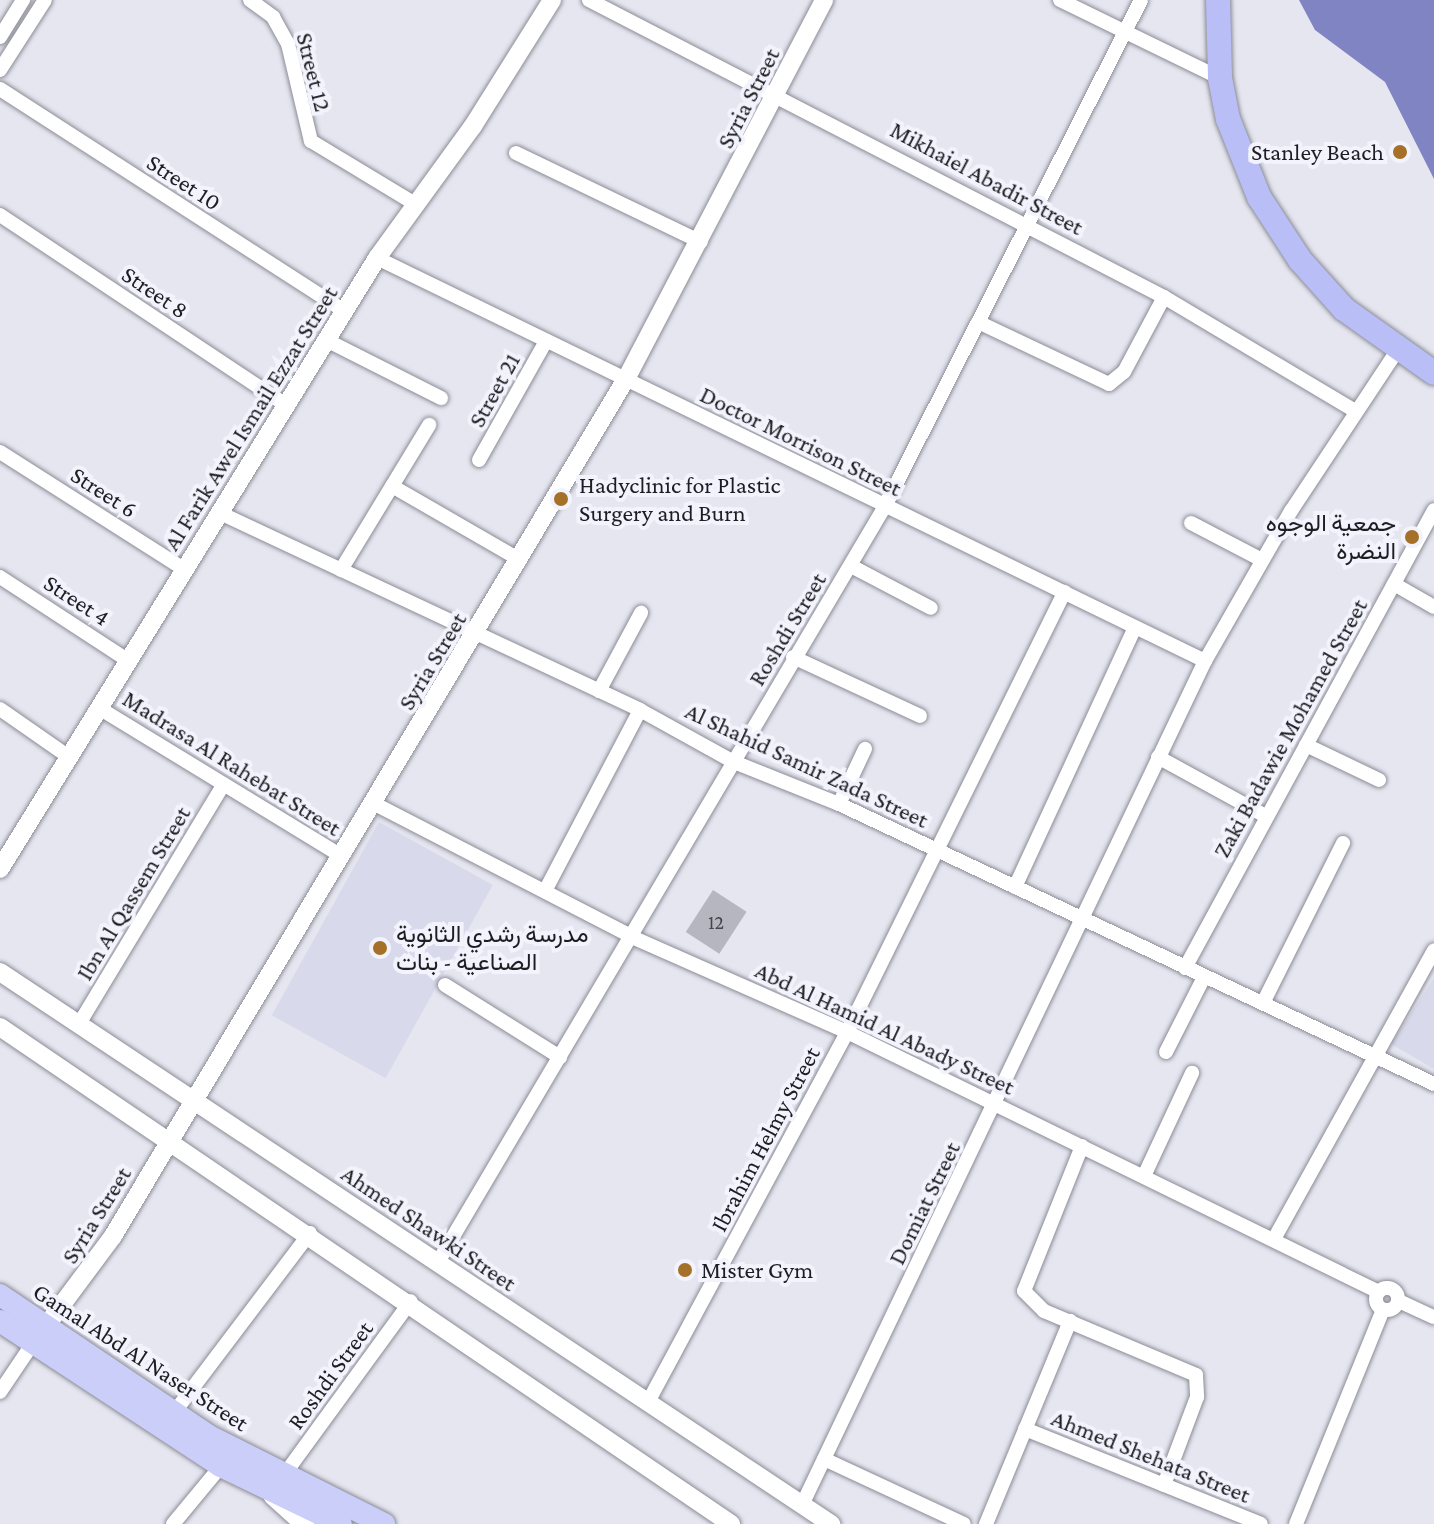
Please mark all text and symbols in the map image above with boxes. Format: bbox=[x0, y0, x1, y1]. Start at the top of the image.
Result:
street label: Street 12 bbox=[290, 30, 338, 114]
street label: Syria Street bbox=[710, 43, 786, 153]
street label: Mikhaiel Abadir Street bbox=[886, 115, 1088, 241]
place label: Stanley Beach bbox=[1251, 138, 1384, 166]
marker: Stanley Beach bbox=[1391, 143, 1409, 161]
street label: Street 10 bbox=[142, 148, 226, 216]
street label: Street 8 bbox=[116, 259, 194, 325]
street label: Al Farik Awel Ismail Ezzat Street bbox=[157, 280, 343, 556]
street label: Street 21 bbox=[462, 348, 526, 432]
street label: Doctor Morrison Street bbox=[696, 380, 906, 502]
street label: Street 6 bbox=[66, 460, 142, 524]
place label: Hadyclinic for Plastic Surgery and Burn bbox=[579, 471, 780, 527]
marker: Hadyclinic for Plastic Surgery and Burn bbox=[550, 488, 572, 510]
place label: جمعية الوجوه النضرة bbox=[1266, 509, 1396, 565]
marker: جمعية الوجوه النضرة bbox=[1403, 528, 1421, 546]
street label: Roshdi Street bbox=[742, 567, 832, 691]
street label: Street 4 bbox=[39, 568, 115, 632]
street label: Zaki Badawie Mohamed Street bbox=[1207, 593, 1373, 863]
street label: Syria Street bbox=[392, 607, 472, 715]
street label: Madrasa Al Rahebat Street bbox=[118, 684, 346, 842]
street label: Al Shahid Samir Zada Street bbox=[681, 696, 933, 834]
street label: Ibn Al Qassem Street bbox=[70, 801, 196, 985]
house number: 12 bbox=[708, 910, 724, 934]
place label: مدرسة رشدي الثانوية الصناعية - بنات bbox=[396, 920, 589, 976]
marker: مدرسة رشدي الثانوية الصناعية - بنات bbox=[371, 939, 389, 957]
street label: Abd Al Hamid Al Abady Street bbox=[751, 955, 1019, 1101]
street label: Ibrahim Helmy Street bbox=[704, 1042, 826, 1236]
street label: Domiat Street bbox=[882, 1137, 966, 1269]
street label: Ahmed Shawki Street bbox=[336, 1159, 522, 1297]
street label: Syria Street bbox=[55, 1161, 137, 1269]
place label: Mister Gym bbox=[701, 1256, 813, 1284]
marker: Mister Gym bbox=[676, 1261, 694, 1279]
street label: Gamal Abd Al Naser Street bbox=[28, 1277, 254, 1437]
street label: Roshdi Street bbox=[281, 1315, 379, 1435]
street label: Ahmed Shehata Street bbox=[1047, 1403, 1255, 1509]

